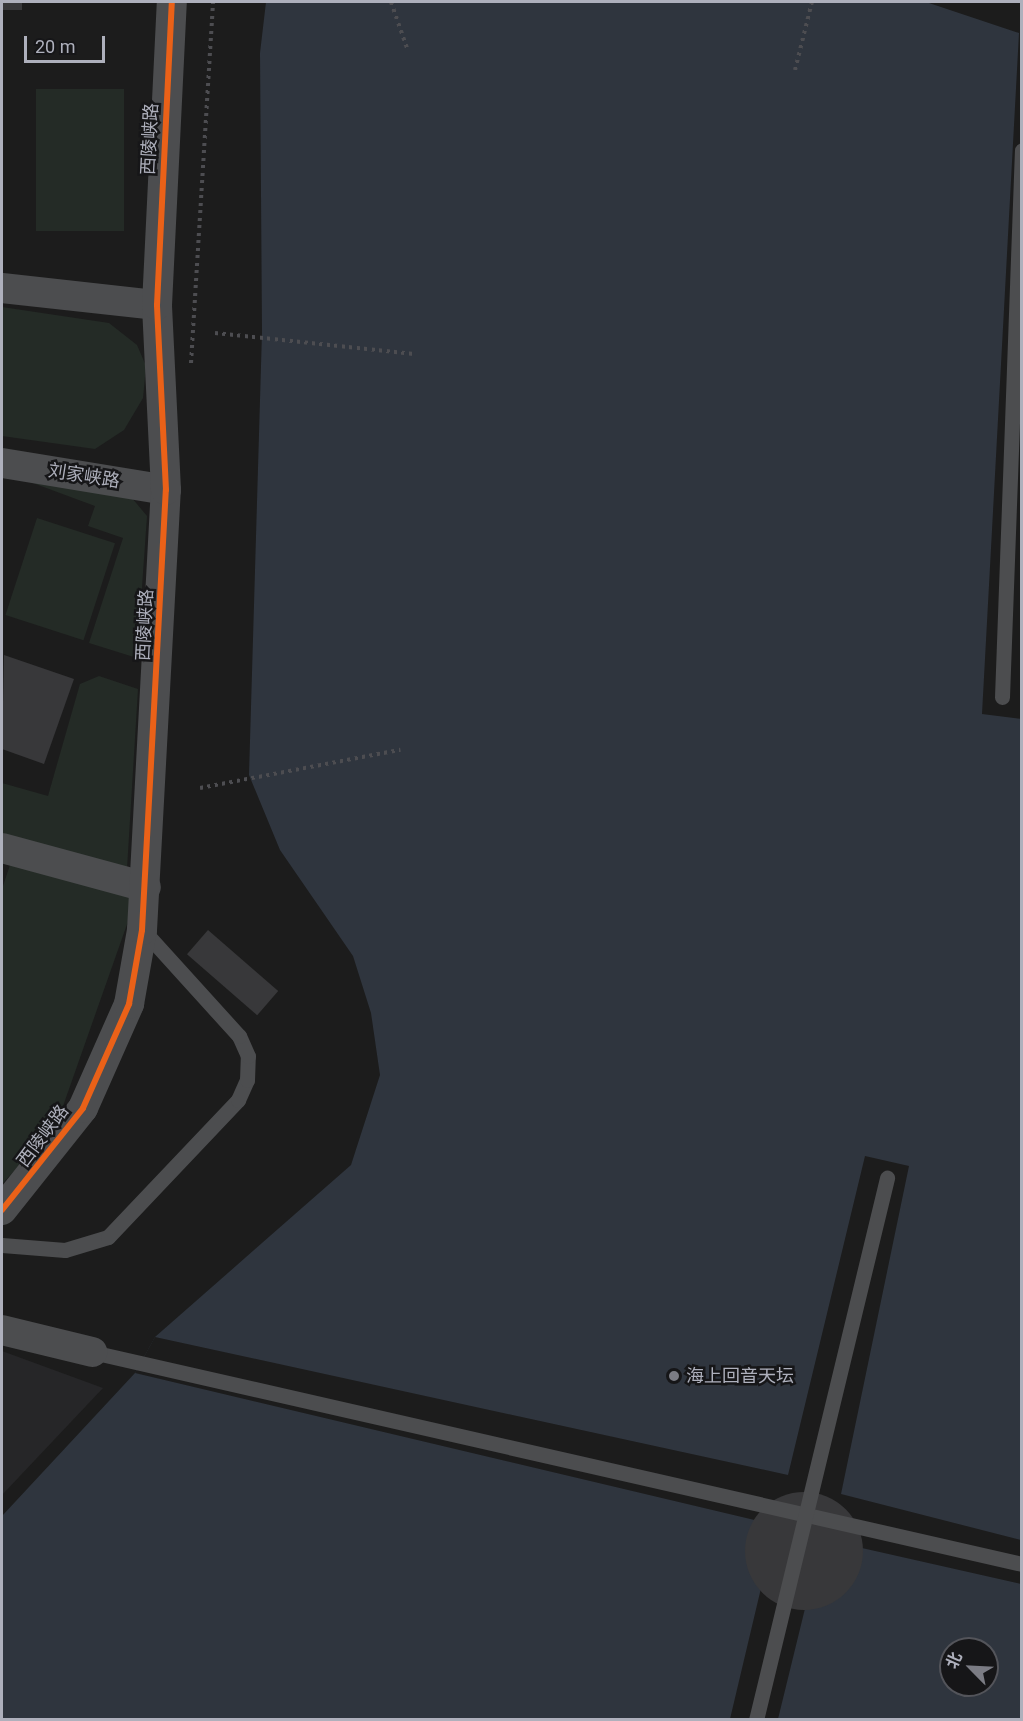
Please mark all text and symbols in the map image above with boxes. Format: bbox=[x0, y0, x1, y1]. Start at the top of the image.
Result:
scale bar bbox=[27, 24, 108, 62]
text: 20 m bbox=[35, 36, 75, 57]
street label: 西陵峡路 bbox=[137, 102, 163, 176]
street label: 刘家峡路 bbox=[47, 460, 121, 492]
street label: 西陵峡路 bbox=[132, 588, 158, 662]
street label: 西陵峡路 bbox=[13, 1101, 73, 1171]
place label: 海上回音天坛 bbox=[686, 1365, 794, 1387]
marker: 海上回音天坛 bbox=[667, 1369, 681, 1383]
north arrow bbox=[939, 1637, 999, 1697]
text: 北 bbox=[942, 1649, 966, 1671]

